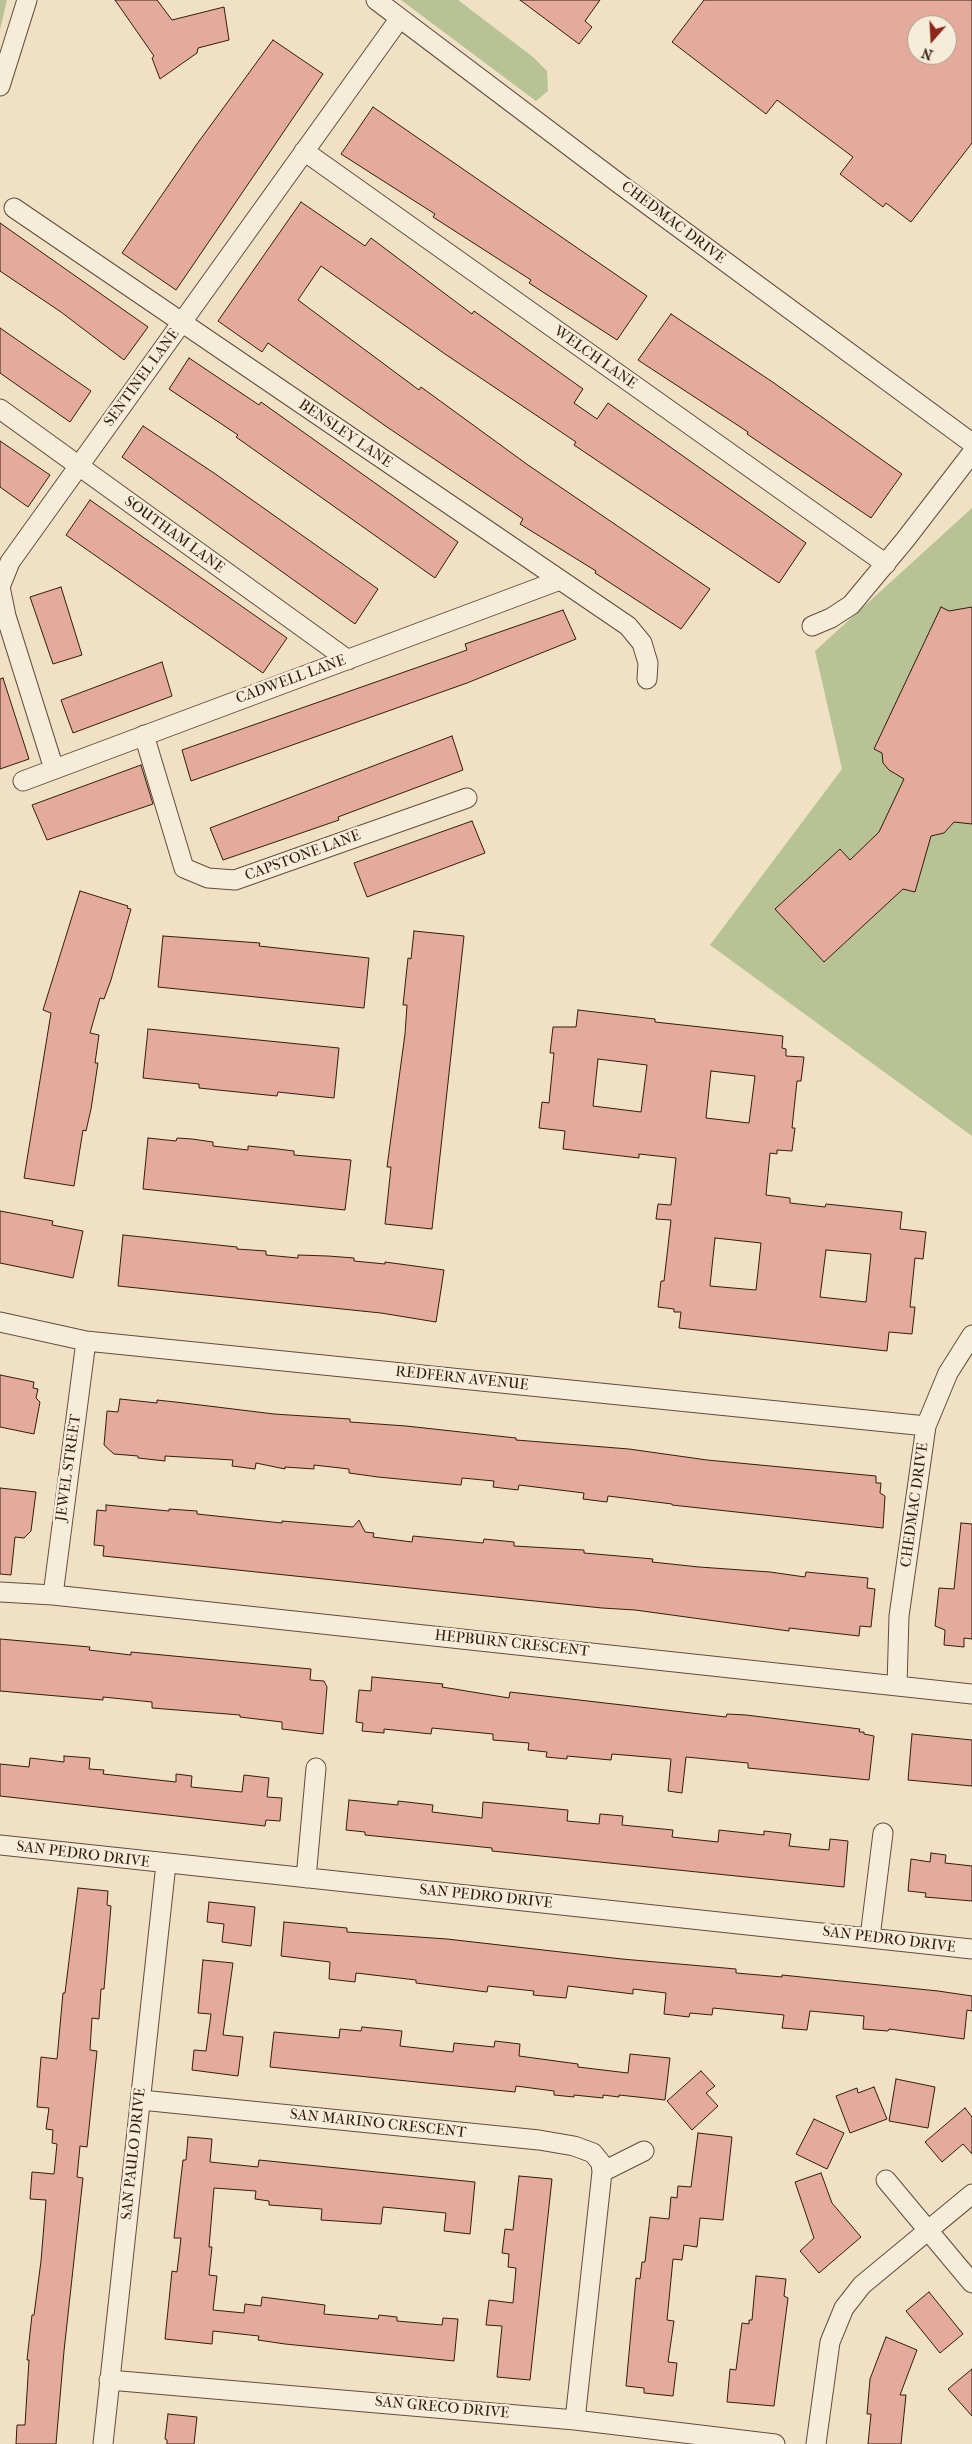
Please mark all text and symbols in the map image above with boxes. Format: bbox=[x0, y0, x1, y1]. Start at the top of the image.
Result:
north arrow bbox=[907, 15, 957, 65]
text: N bbox=[919, 44, 935, 63]
street label: CHEDMAC DRIVE bbox=[617, 178, 729, 268]
street label: WELCH LANE bbox=[550, 323, 640, 393]
street label: SENTINEL LANE bbox=[100, 326, 184, 430]
street label: BENSLEY LANE bbox=[295, 396, 395, 472]
street label: SOUTHAM LANE bbox=[121, 493, 227, 577]
street label: CADWELL LANE bbox=[234, 652, 348, 708]
street label: CAPSTONE LANE bbox=[243, 827, 363, 885]
street label: REDFERN AVENUE bbox=[394, 1363, 530, 1395]
street label: JEWEL STREET bbox=[53, 1413, 85, 1523]
street label: CHEDMAC DRIVE bbox=[897, 1441, 933, 1569]
street label: HEPBURN CRESCENT bbox=[434, 1627, 590, 1661]
street label: SAN PEDRO DRIVE bbox=[15, 1838, 151, 1872]
street label: SAN PEDRO DRIVE bbox=[418, 1881, 554, 1913]
street label: SAN PEDRO DRIVE bbox=[821, 1923, 957, 1957]
street label: SAN PAULO DRIVE bbox=[118, 2087, 150, 2221]
street label: SAN MARINO CRESCENT bbox=[289, 2106, 467, 2142]
street label: SAN GRECO DRIVE bbox=[374, 2393, 510, 2423]

